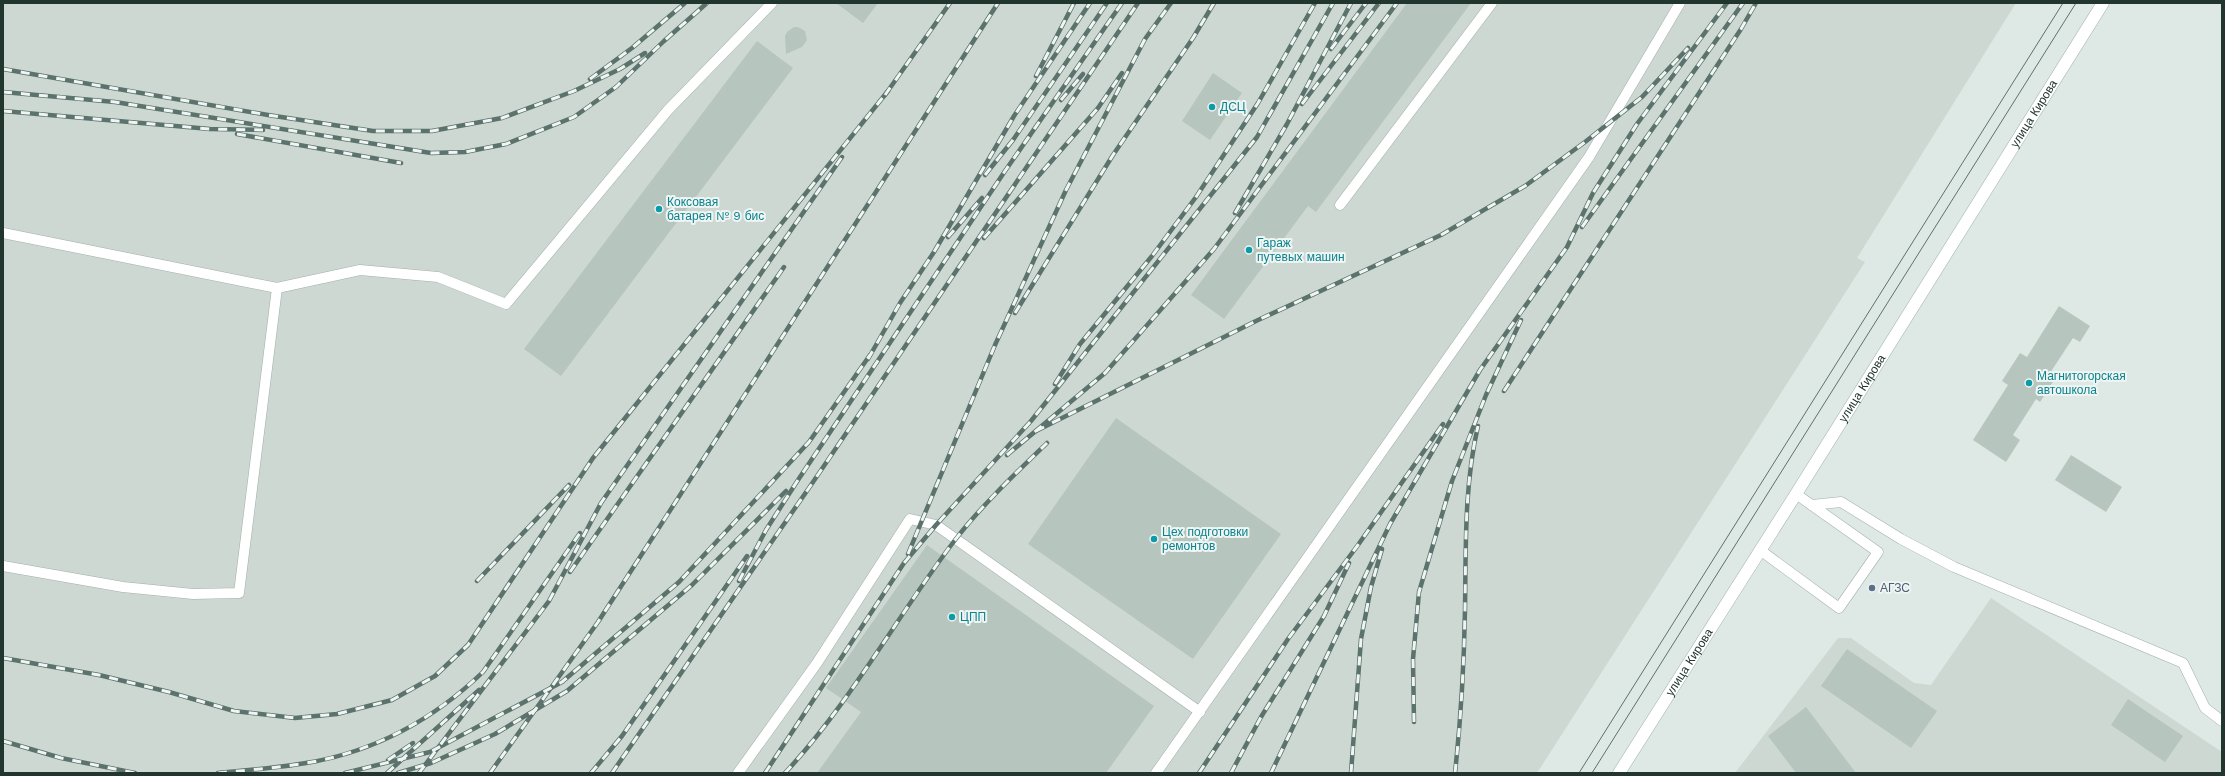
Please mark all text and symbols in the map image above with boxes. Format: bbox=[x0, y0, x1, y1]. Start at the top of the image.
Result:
street label: улица Кирова bbox=[2007, 77, 2060, 150]
place label: ДСЦ bbox=[1220, 100, 1246, 114]
marker: ДСЦ bbox=[1207, 102, 1217, 112]
place label: Коксовая батарея № 9 бис bbox=[667, 195, 764, 223]
marker: Коксовая батарея № 9 бис bbox=[654, 204, 664, 214]
place label: Гараж путевых машин bbox=[1257, 236, 1345, 264]
marker: Гараж путевых машин bbox=[1244, 245, 1254, 255]
street label: улица Кирова bbox=[1836, 352, 1889, 425]
place label: Магнитогорская автошкола bbox=[2037, 369, 2126, 397]
marker: Магнитогорская автошкола bbox=[2024, 378, 2034, 388]
place label: Цех подготовки ремонтов bbox=[1162, 525, 1248, 553]
marker: Цех подготовки ремонтов bbox=[1149, 534, 1159, 544]
place label: АГЗС bbox=[1880, 581, 1910, 595]
marker: АГЗС bbox=[1867, 583, 1877, 593]
place label: ЦПП bbox=[960, 610, 986, 624]
marker: ЦПП bbox=[947, 612, 957, 622]
street label: улица Кирова bbox=[1663, 626, 1716, 699]

